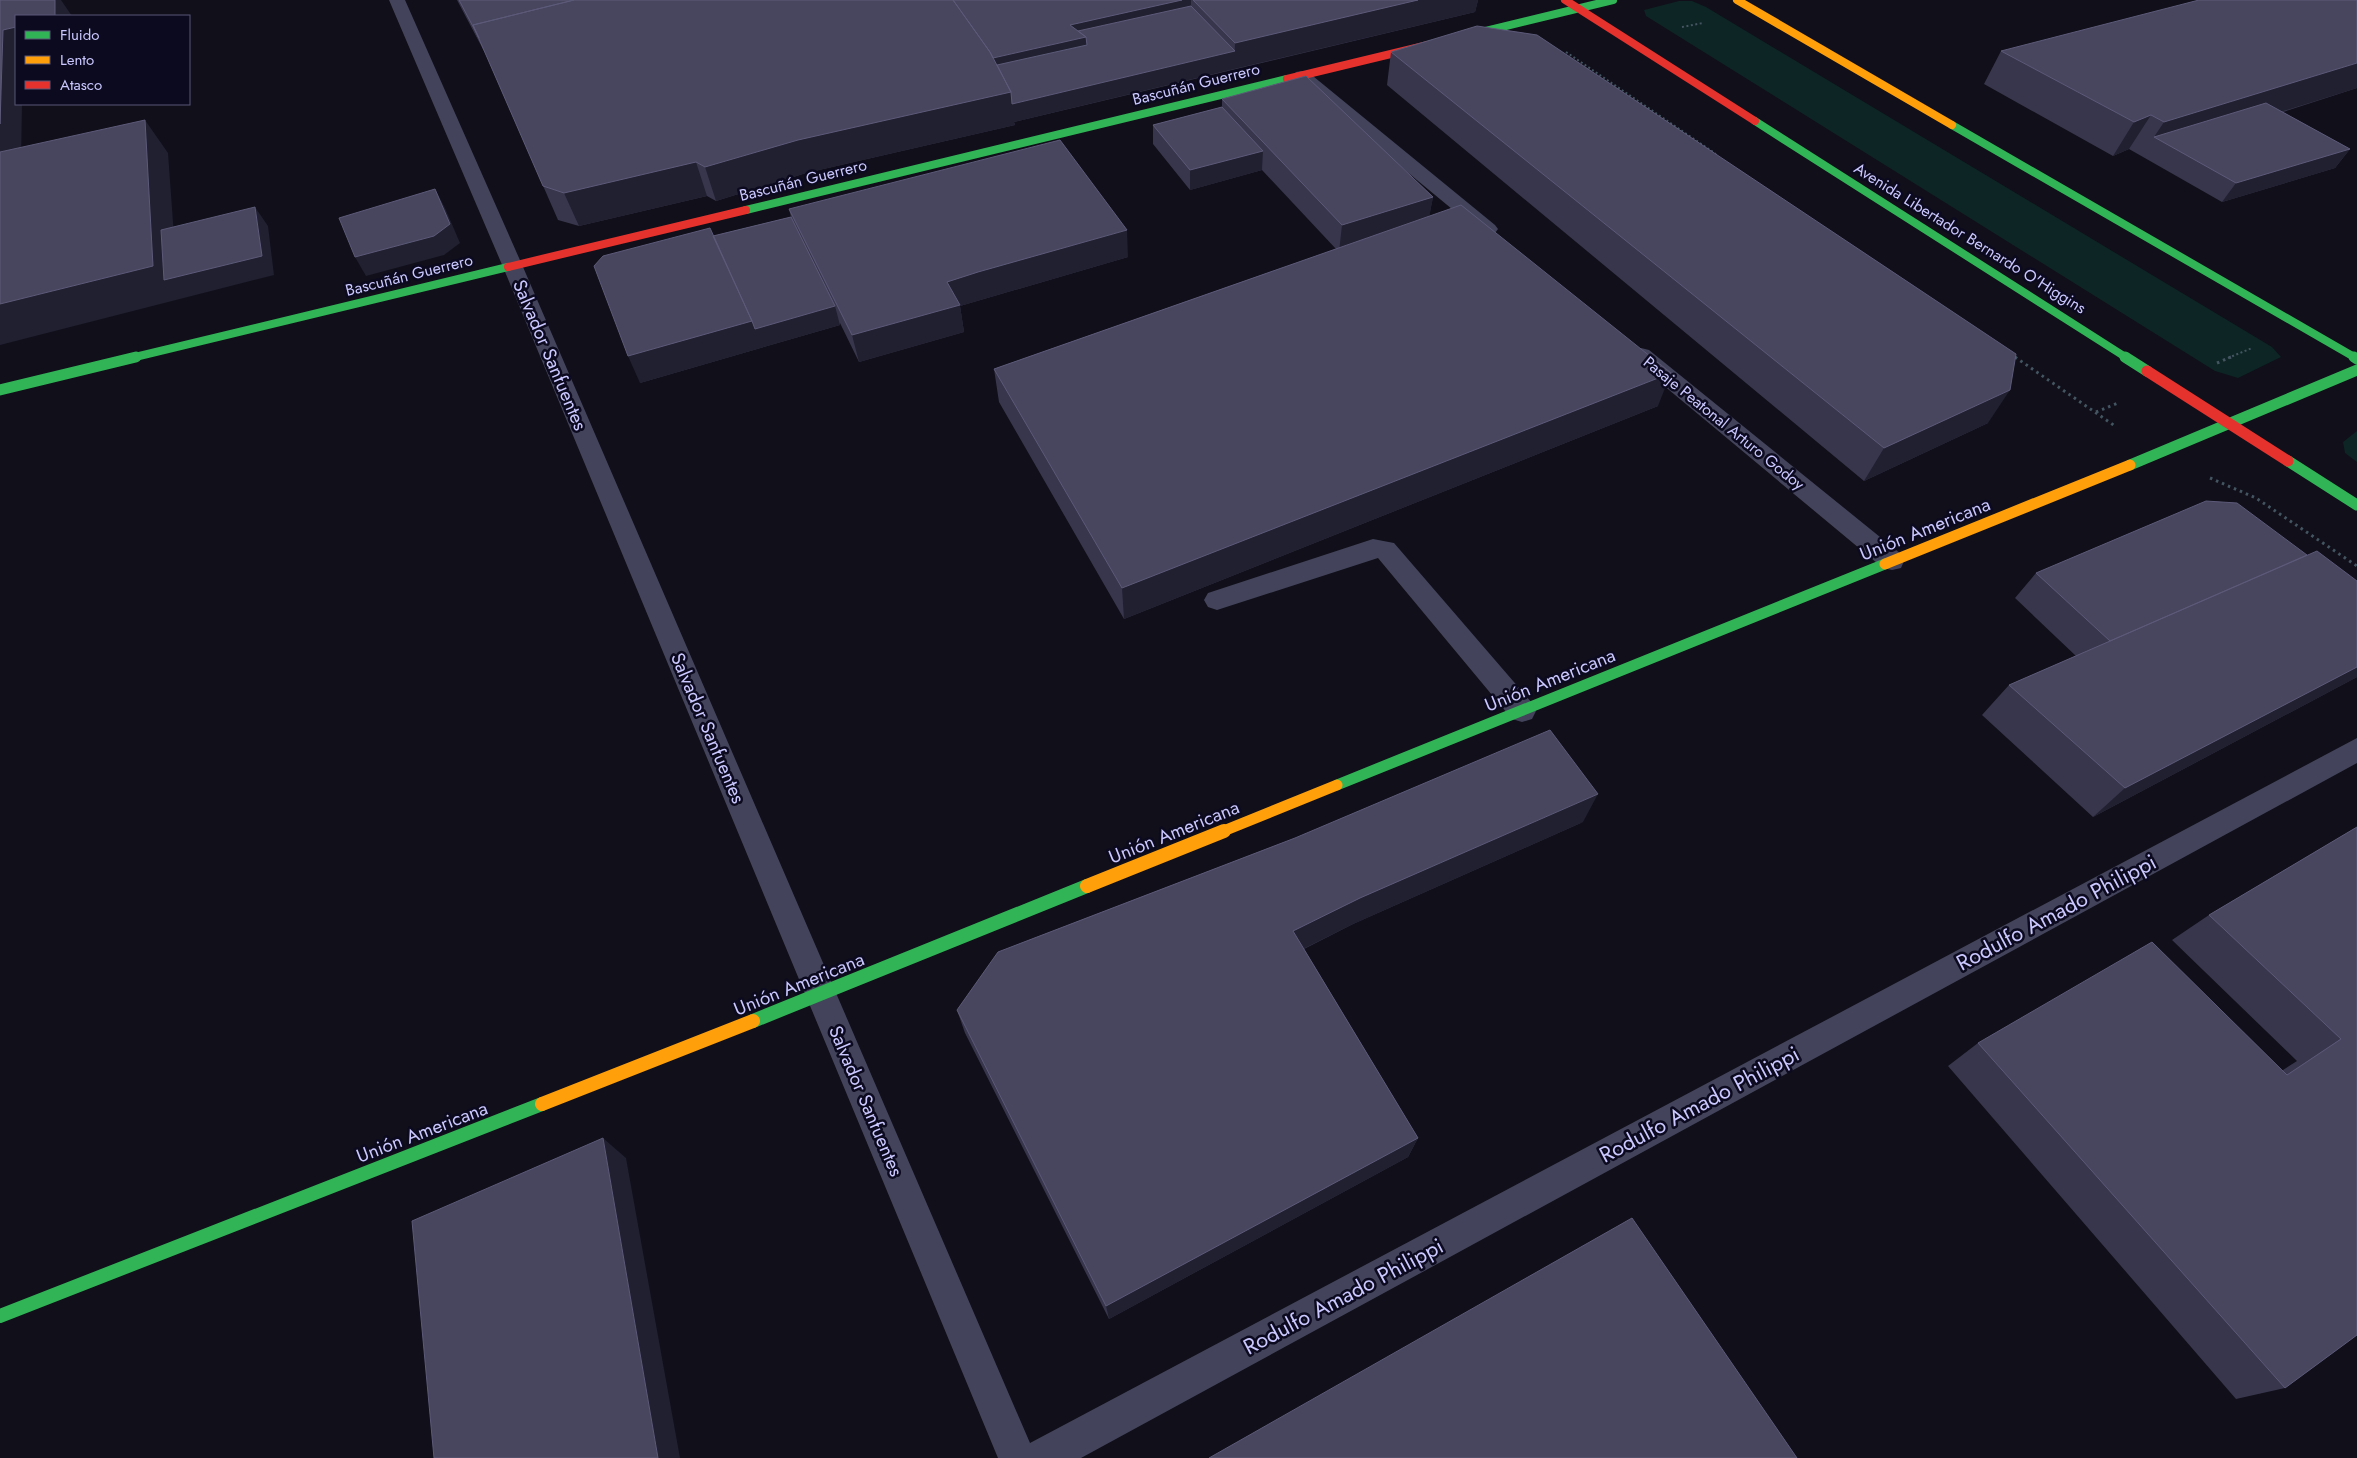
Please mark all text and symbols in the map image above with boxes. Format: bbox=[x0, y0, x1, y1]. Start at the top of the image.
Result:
legend bbox=[15, 15, 190, 105]
text: Fluido bbox=[60, 24, 99, 46]
text: Lento bbox=[60, 49, 94, 71]
street label: Bascuñán Guerrero bbox=[1130, 57, 1262, 111]
text: Atasco bbox=[60, 74, 102, 96]
street label: Bascuñán Guerrero bbox=[737, 153, 869, 207]
street label: Avenida Libertador Bernardo O'Higgins bbox=[1849, 157, 2091, 319]
street label: Bascuñán Guerrero bbox=[343, 248, 475, 302]
street label: Salvador Sanfuentes bbox=[506, 275, 594, 435]
street label: Pasaje Peatonal Arturo Godoy bbox=[1638, 351, 1810, 496]
street label: Unión Americana bbox=[1856, 490, 1994, 568]
street label: Unión Americana bbox=[1481, 641, 1619, 719]
street label: Salvador Sanfuentes bbox=[664, 648, 752, 808]
street label: Unión Americana bbox=[1105, 793, 1243, 871]
street label: Rodulfo Amado Philippi bbox=[1950, 846, 2162, 978]
street label: Unión Americana bbox=[730, 945, 868, 1023]
street label: Salvador Sanfuentes bbox=[822, 1021, 910, 1181]
street label: Rodulfo Amado Philippi bbox=[1593, 1038, 1805, 1170]
street label: Unión Americana bbox=[352, 1095, 492, 1169]
street label: Rodulfo Amado Philippi bbox=[1237, 1230, 1449, 1362]

